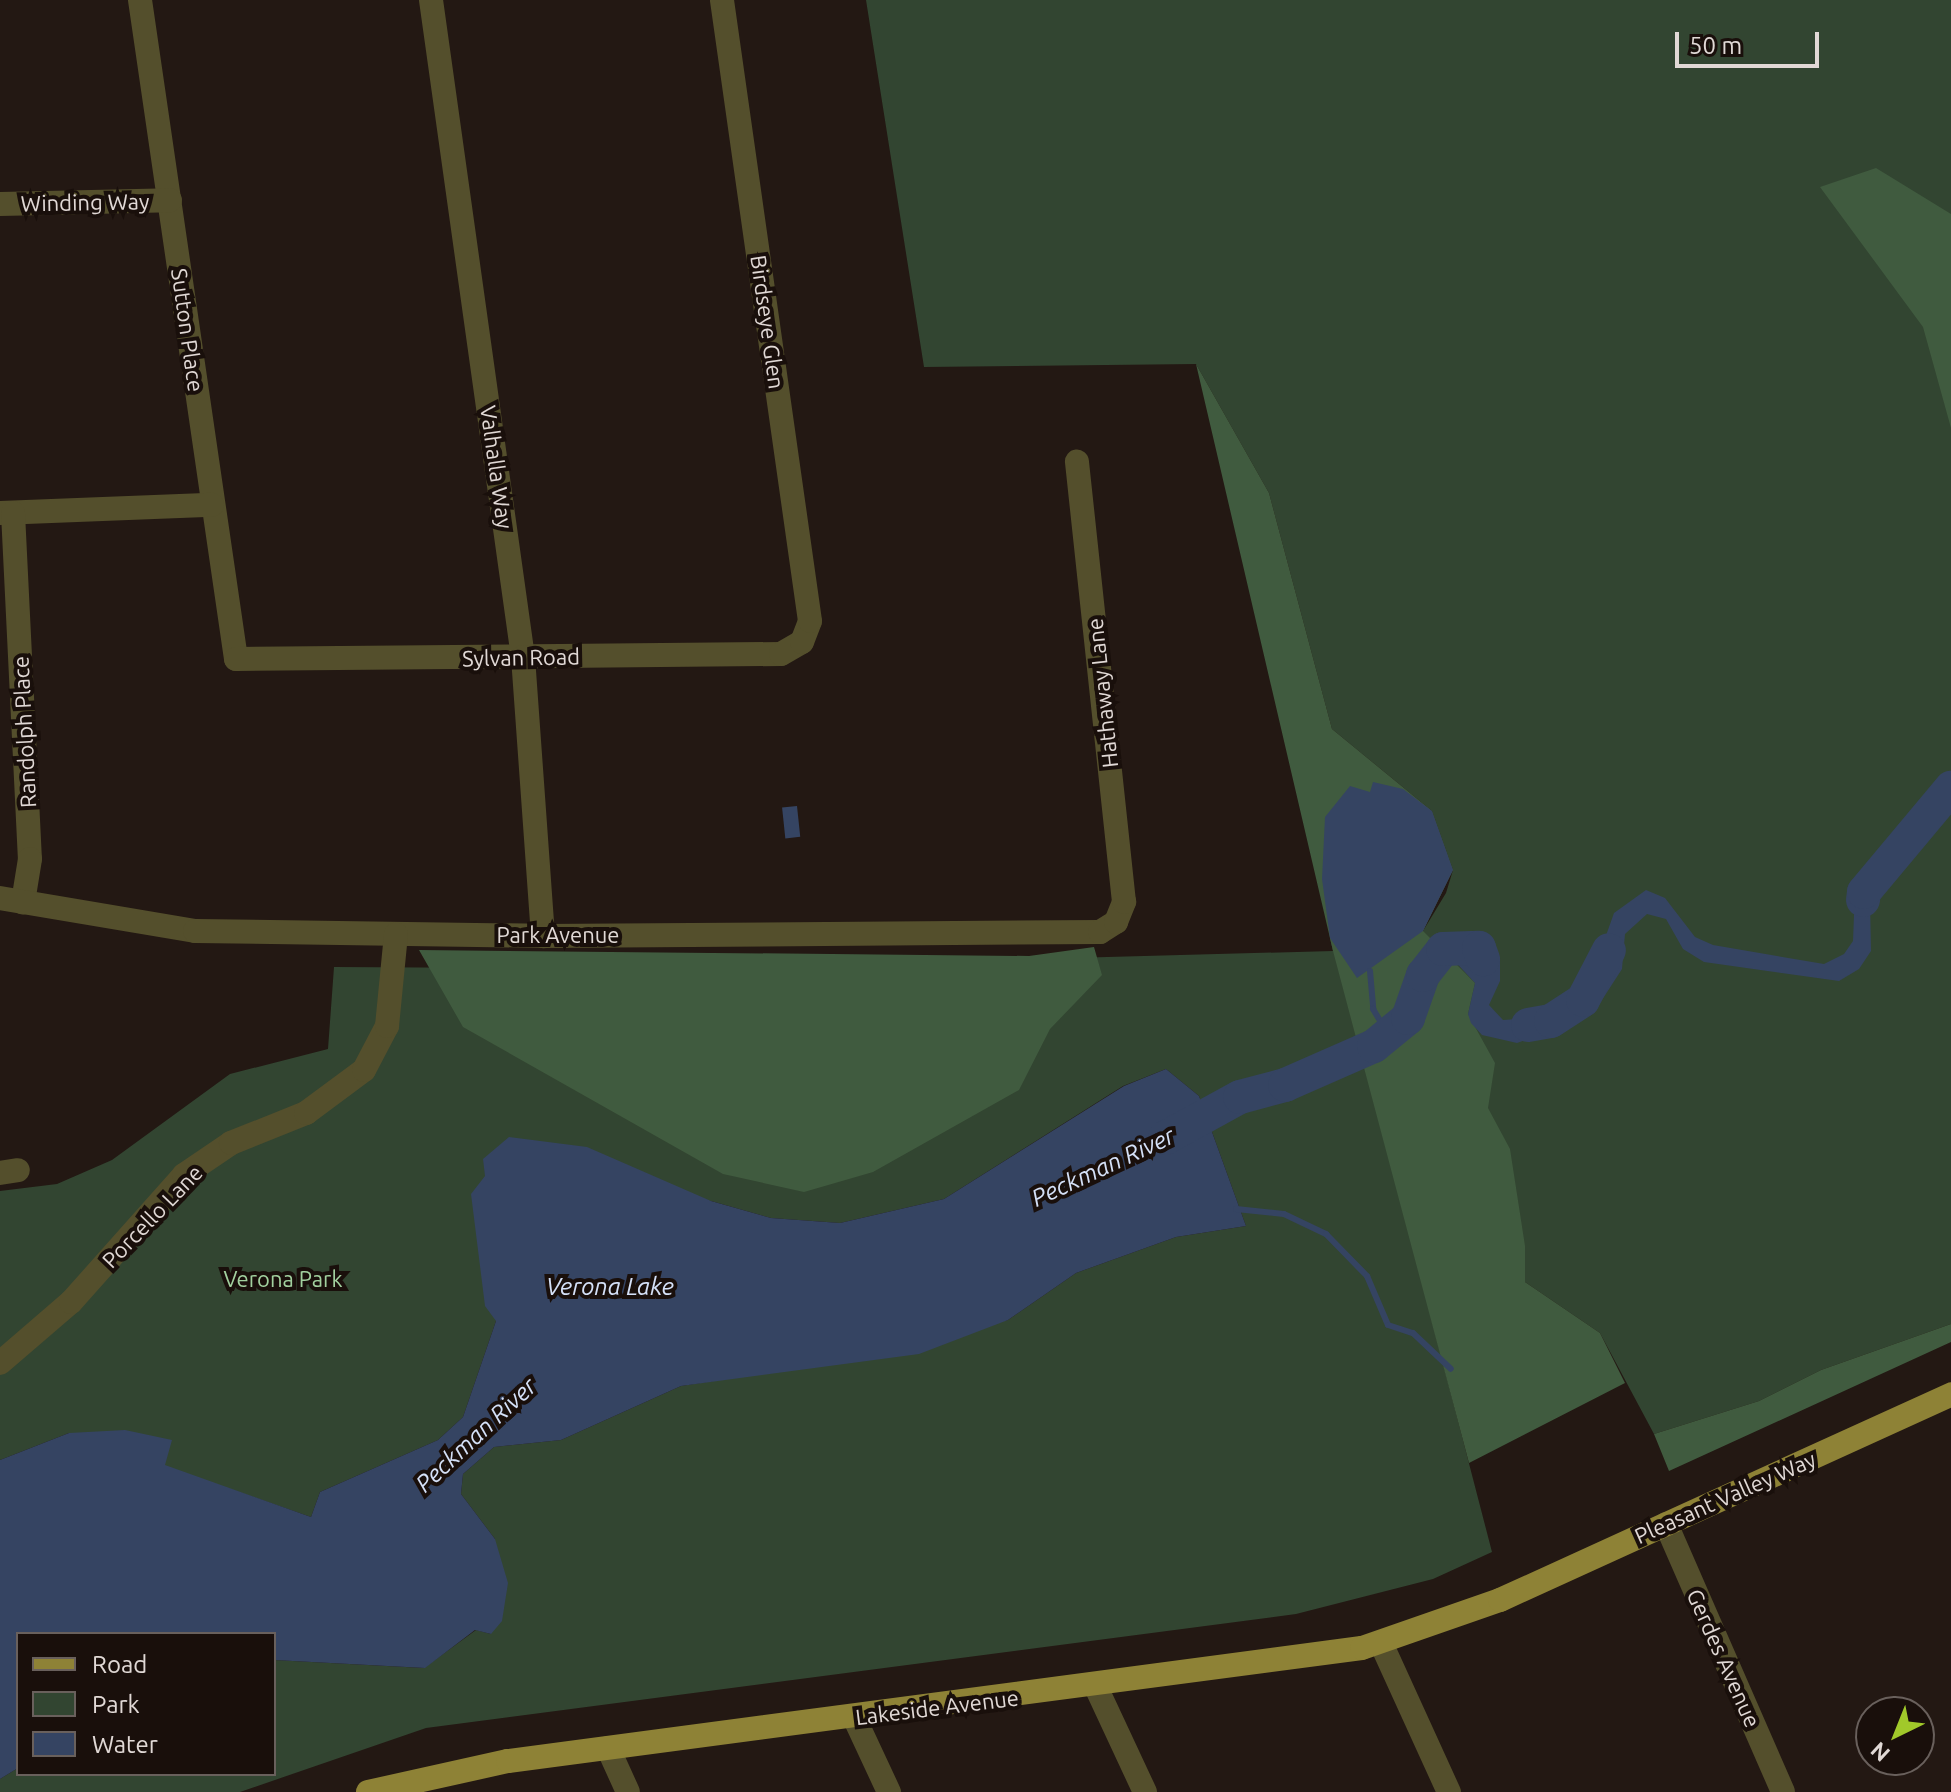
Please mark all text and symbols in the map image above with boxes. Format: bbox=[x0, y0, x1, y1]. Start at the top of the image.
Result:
scale bar bbox=[1679, 16, 1823, 66]
text: 50 m bbox=[1689, 32, 1742, 59]
street label: Winding Way bbox=[20, 188, 150, 216]
street label: Birdseye Glen bbox=[746, 253, 790, 391]
street label: Sutton Place bbox=[166, 267, 210, 393]
street label: Valhalla Way bbox=[475, 404, 519, 530]
street label: Hathaway Lane bbox=[1081, 617, 1123, 769]
street label: Sylvan Road bbox=[462, 643, 580, 671]
street label: Randolph Place bbox=[7, 655, 41, 809]
street label: Park Avenue bbox=[497, 922, 619, 948]
water label: Peckman River bbox=[1027, 1121, 1179, 1213]
street label: Porcello Lane bbox=[96, 1159, 208, 1273]
park label: Verona Park bbox=[223, 1266, 343, 1292]
water label: Verona Lake bbox=[546, 1273, 674, 1301]
water label: Peckman River bbox=[410, 1372, 542, 1498]
street label: Pleasant Valley Way bbox=[1630, 1445, 1820, 1549]
street label: Gerdes Avenue bbox=[1682, 1585, 1766, 1731]
legend bbox=[16, 1632, 276, 1776]
text: Road bbox=[92, 1651, 147, 1678]
street label: Lakeside Avenue bbox=[854, 1684, 1020, 1730]
text: Park bbox=[92, 1691, 140, 1718]
north arrow bbox=[1855, 1696, 1935, 1776]
text: Water bbox=[92, 1731, 158, 1758]
text: N bbox=[1865, 1738, 1894, 1767]

